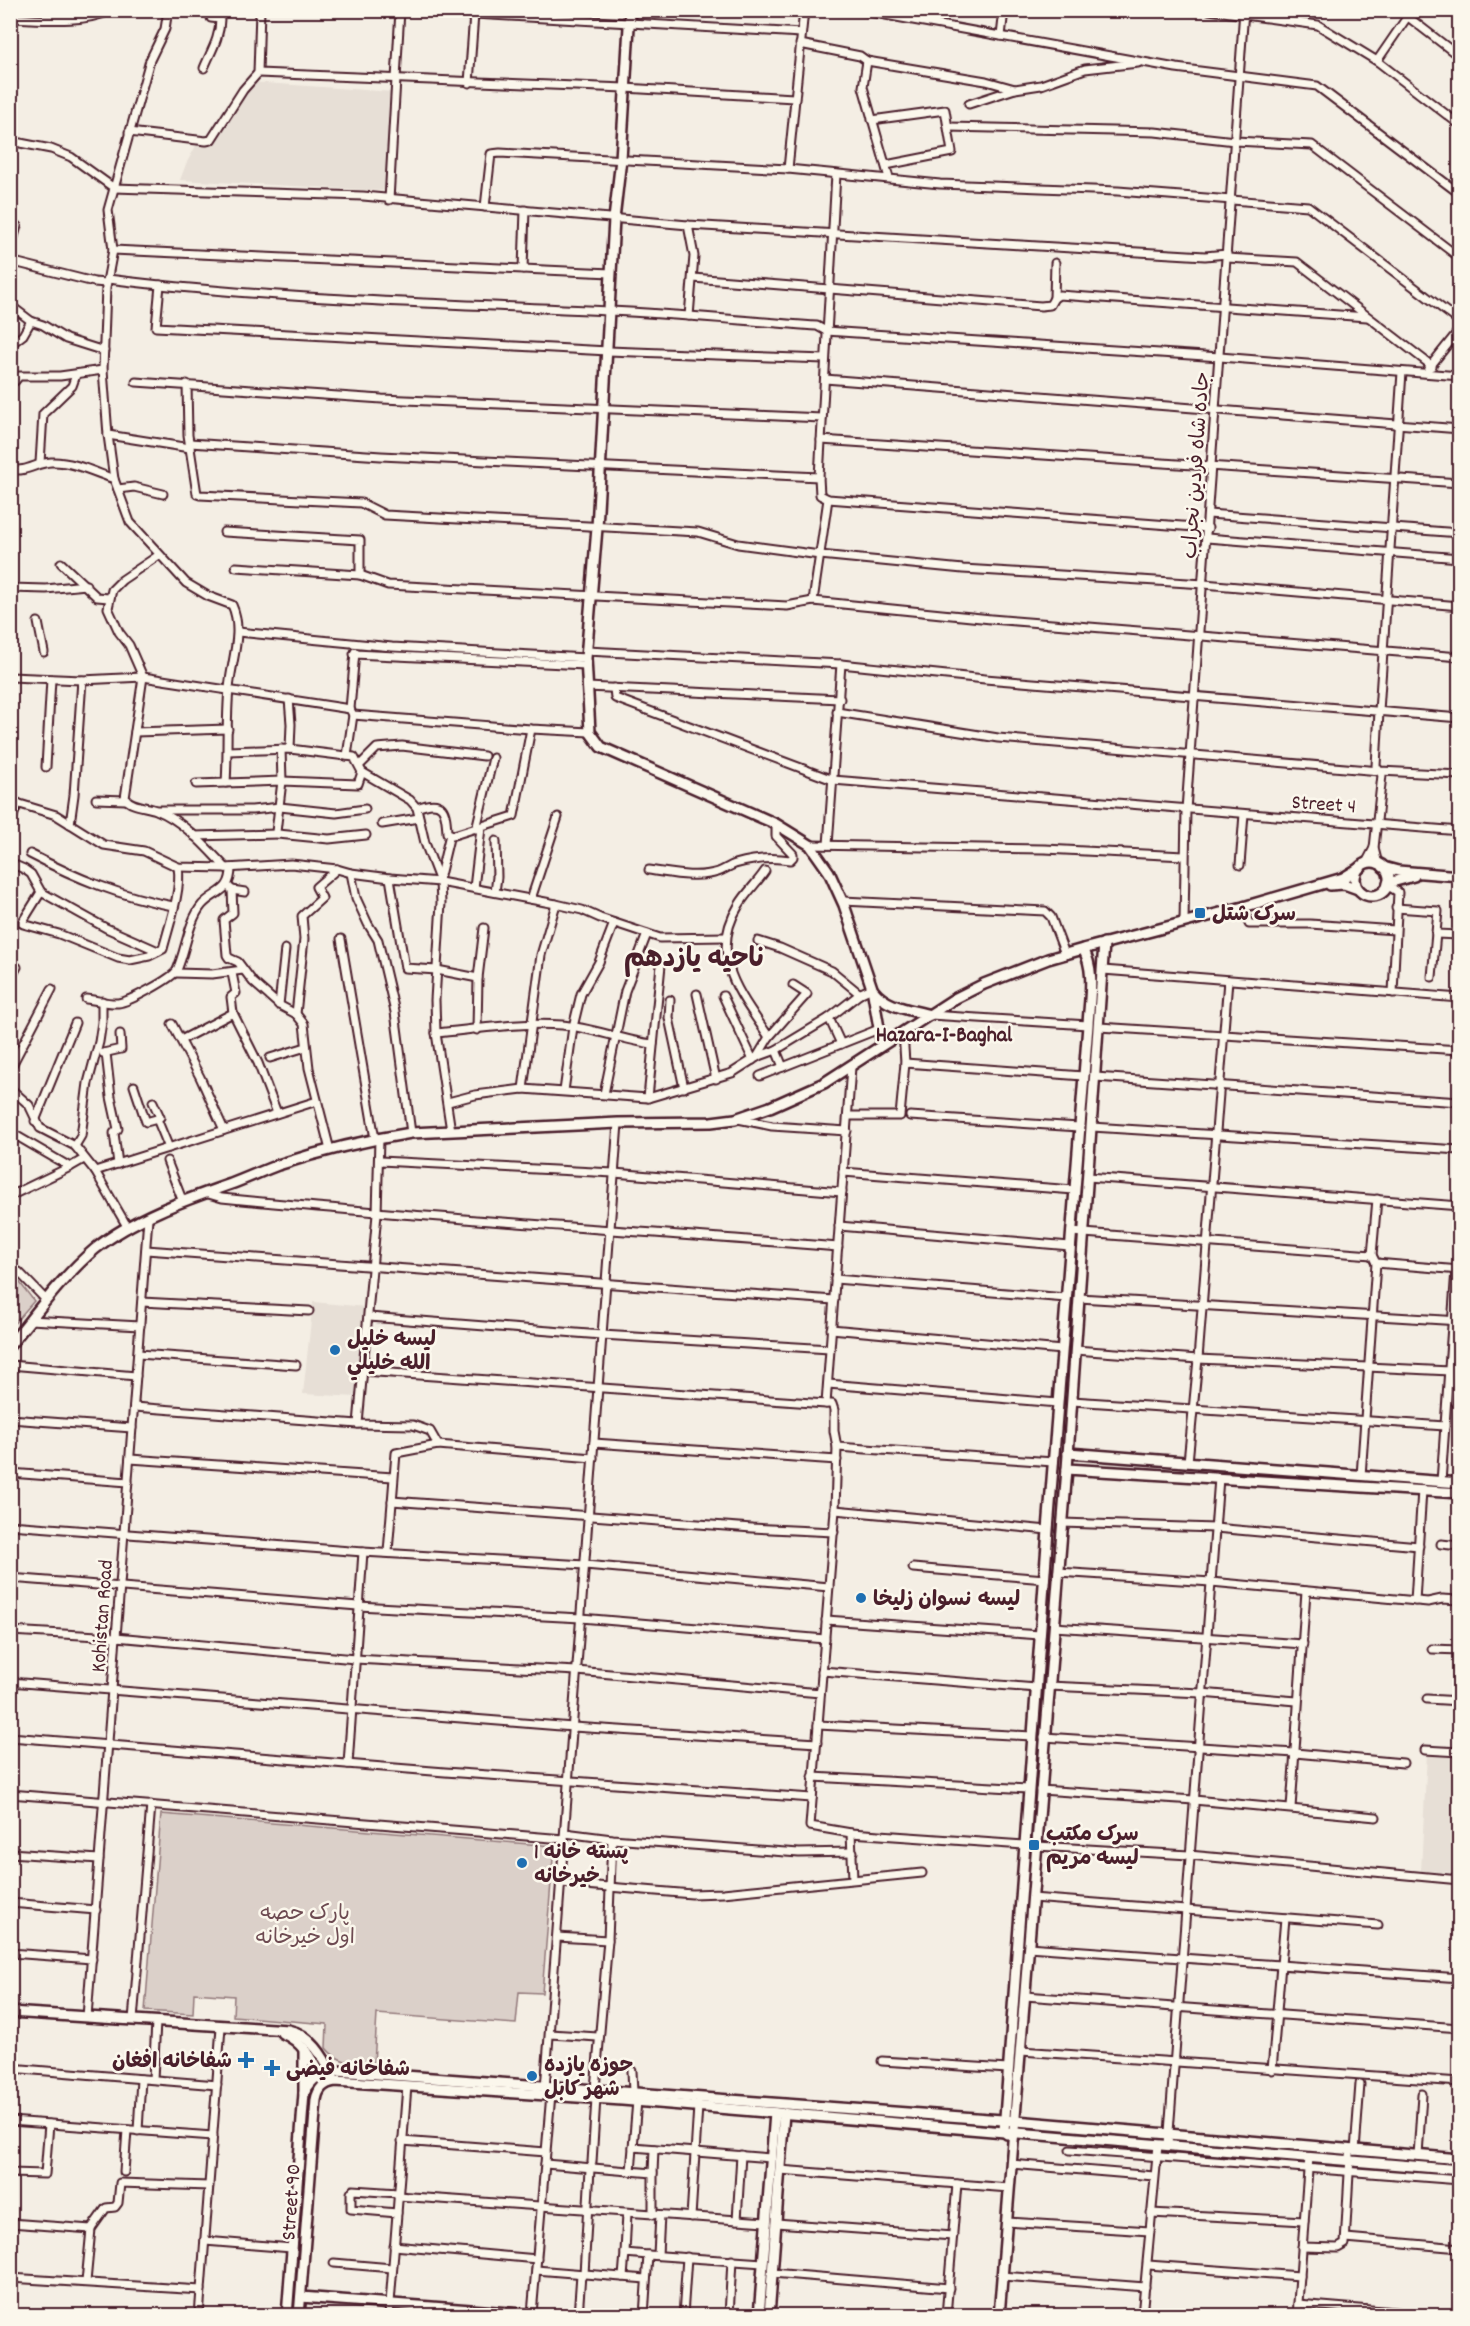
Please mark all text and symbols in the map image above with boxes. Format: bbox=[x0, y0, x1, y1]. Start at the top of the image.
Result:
street label: جاده شاه فردین نجراب bbox=[1176, 370, 1220, 560]
street label: Street 4 bbox=[1291, 789, 1357, 823]
place label: سرک شتل bbox=[1212, 901, 1296, 931]
marker: سرک شتل bbox=[1193, 906, 1207, 920]
district label: ناحیه یازدهم bbox=[624, 941, 764, 980]
district label: Hazara-I-Baghal bbox=[876, 1021, 1013, 1052]
place label: ليسه خليل الله خليلي bbox=[347, 1326, 436, 1381]
marker: ليسه خليل الله خليلي bbox=[328, 1343, 342, 1357]
street label: Kohistan Road bbox=[85, 1559, 123, 1673]
place label: لیسه نسوان زلیخا bbox=[873, 1586, 1020, 1616]
marker: لیسه نسوان زلیخا bbox=[854, 1591, 868, 1605]
place label: سرک مکتب لیسه مریم bbox=[1046, 1821, 1139, 1875]
marker: سرک مکتب لیسه مریم bbox=[1027, 1838, 1041, 1852]
place label: 1 پسته خانه خیرخانه bbox=[534, 1839, 628, 1893]
marker: 1 پسته خانه خیرخانه bbox=[515, 1856, 529, 1870]
park label: پارک حصه اول خیرخانه bbox=[255, 1900, 355, 1954]
place label: شفاخانه افغان bbox=[112, 2048, 232, 2078]
marker: شفاخانه افغان bbox=[237, 2051, 255, 2069]
place label: حوزه یازده شهر کابل bbox=[544, 2052, 633, 2106]
place label: شفاخانه فیضی bbox=[286, 2056, 410, 2086]
marker: شفاخانه فیضی bbox=[263, 2059, 281, 2077]
marker: حوزه یازده شهر کابل bbox=[525, 2069, 539, 2083]
street label: Street 90 bbox=[275, 2163, 311, 2242]

